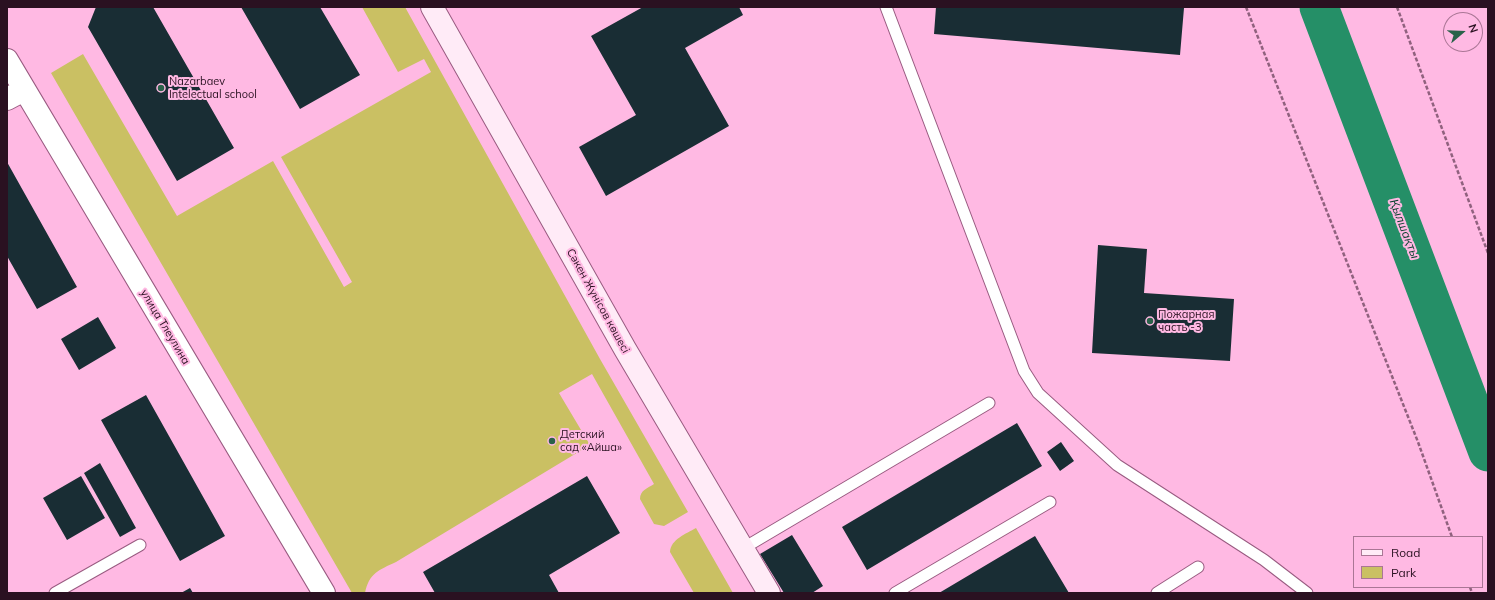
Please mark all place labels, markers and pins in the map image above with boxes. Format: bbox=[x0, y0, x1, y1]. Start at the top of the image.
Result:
place label: Nazarbaev Intelectual school bbox=[169, 75, 257, 101]
marker: Nazarbaev Intelectual school bbox=[156, 83, 166, 93]
place label: Пожарная часть -3 bbox=[1158, 308, 1214, 334]
marker: Пожарная часть -3 bbox=[1145, 316, 1155, 326]
place label: Детский сад «Айша» bbox=[560, 428, 622, 454]
marker: Детский сад «Айша» bbox=[547, 436, 557, 446]

